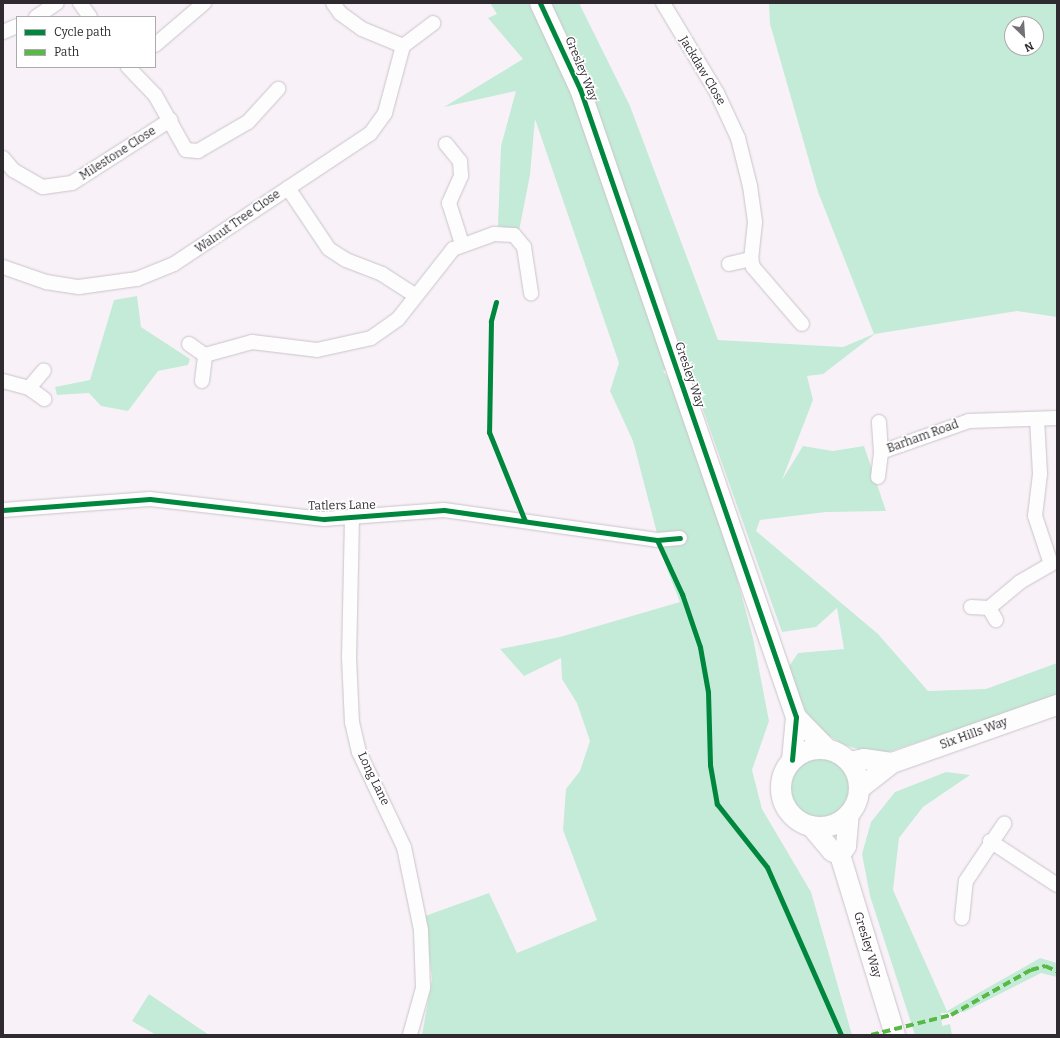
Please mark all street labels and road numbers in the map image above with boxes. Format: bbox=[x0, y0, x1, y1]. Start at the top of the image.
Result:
street label: Jackdaw Close bbox=[676, 34, 728, 108]
street label: Gresley Way bbox=[561, 35, 601, 103]
street label: Milestone Close bbox=[77, 124, 159, 184]
street label: Walnut Tree Close bbox=[193, 187, 283, 257]
street label: Gresley Way bbox=[671, 340, 707, 410]
street label: Barham Road bbox=[885, 417, 961, 457]
street label: Tatlers Lane bbox=[308, 498, 376, 514]
street label: Six Hills Way bbox=[938, 715, 1010, 753]
street label: Long Lane bbox=[354, 750, 392, 808]
street label: Gresley Way bbox=[850, 910, 884, 980]

